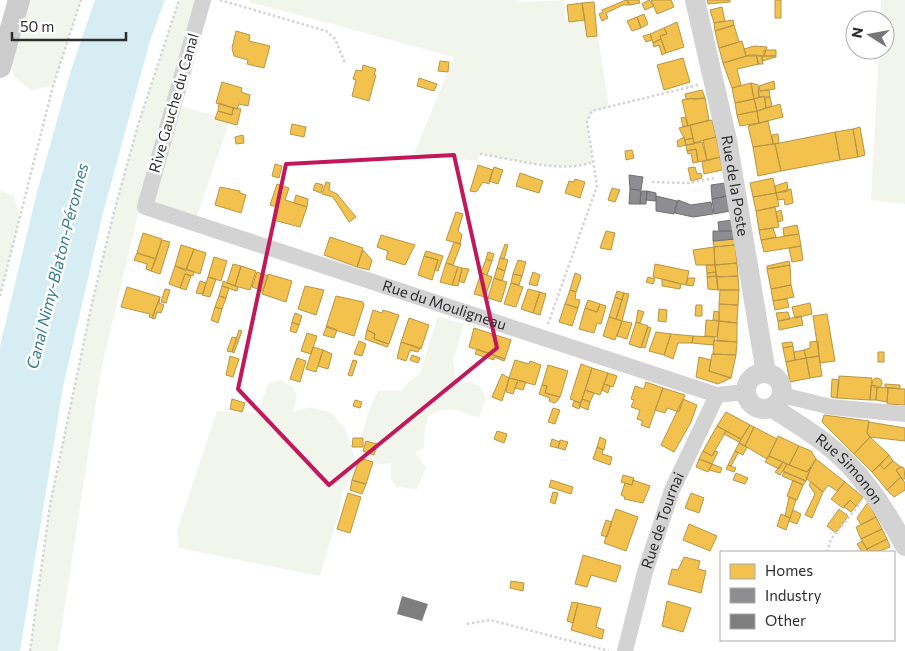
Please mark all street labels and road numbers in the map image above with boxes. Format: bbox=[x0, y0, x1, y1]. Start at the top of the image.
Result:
street label: Rive Gauche du Canal bbox=[144, 31, 202, 175]
street label: Rue de la Poste bbox=[718, 134, 753, 237]
street label: Rue du Mouligneau bbox=[380, 276, 509, 333]
street label: Rue Simonon bbox=[812, 429, 887, 507]
street label: Rue de Tournai bbox=[637, 469, 687, 571]

